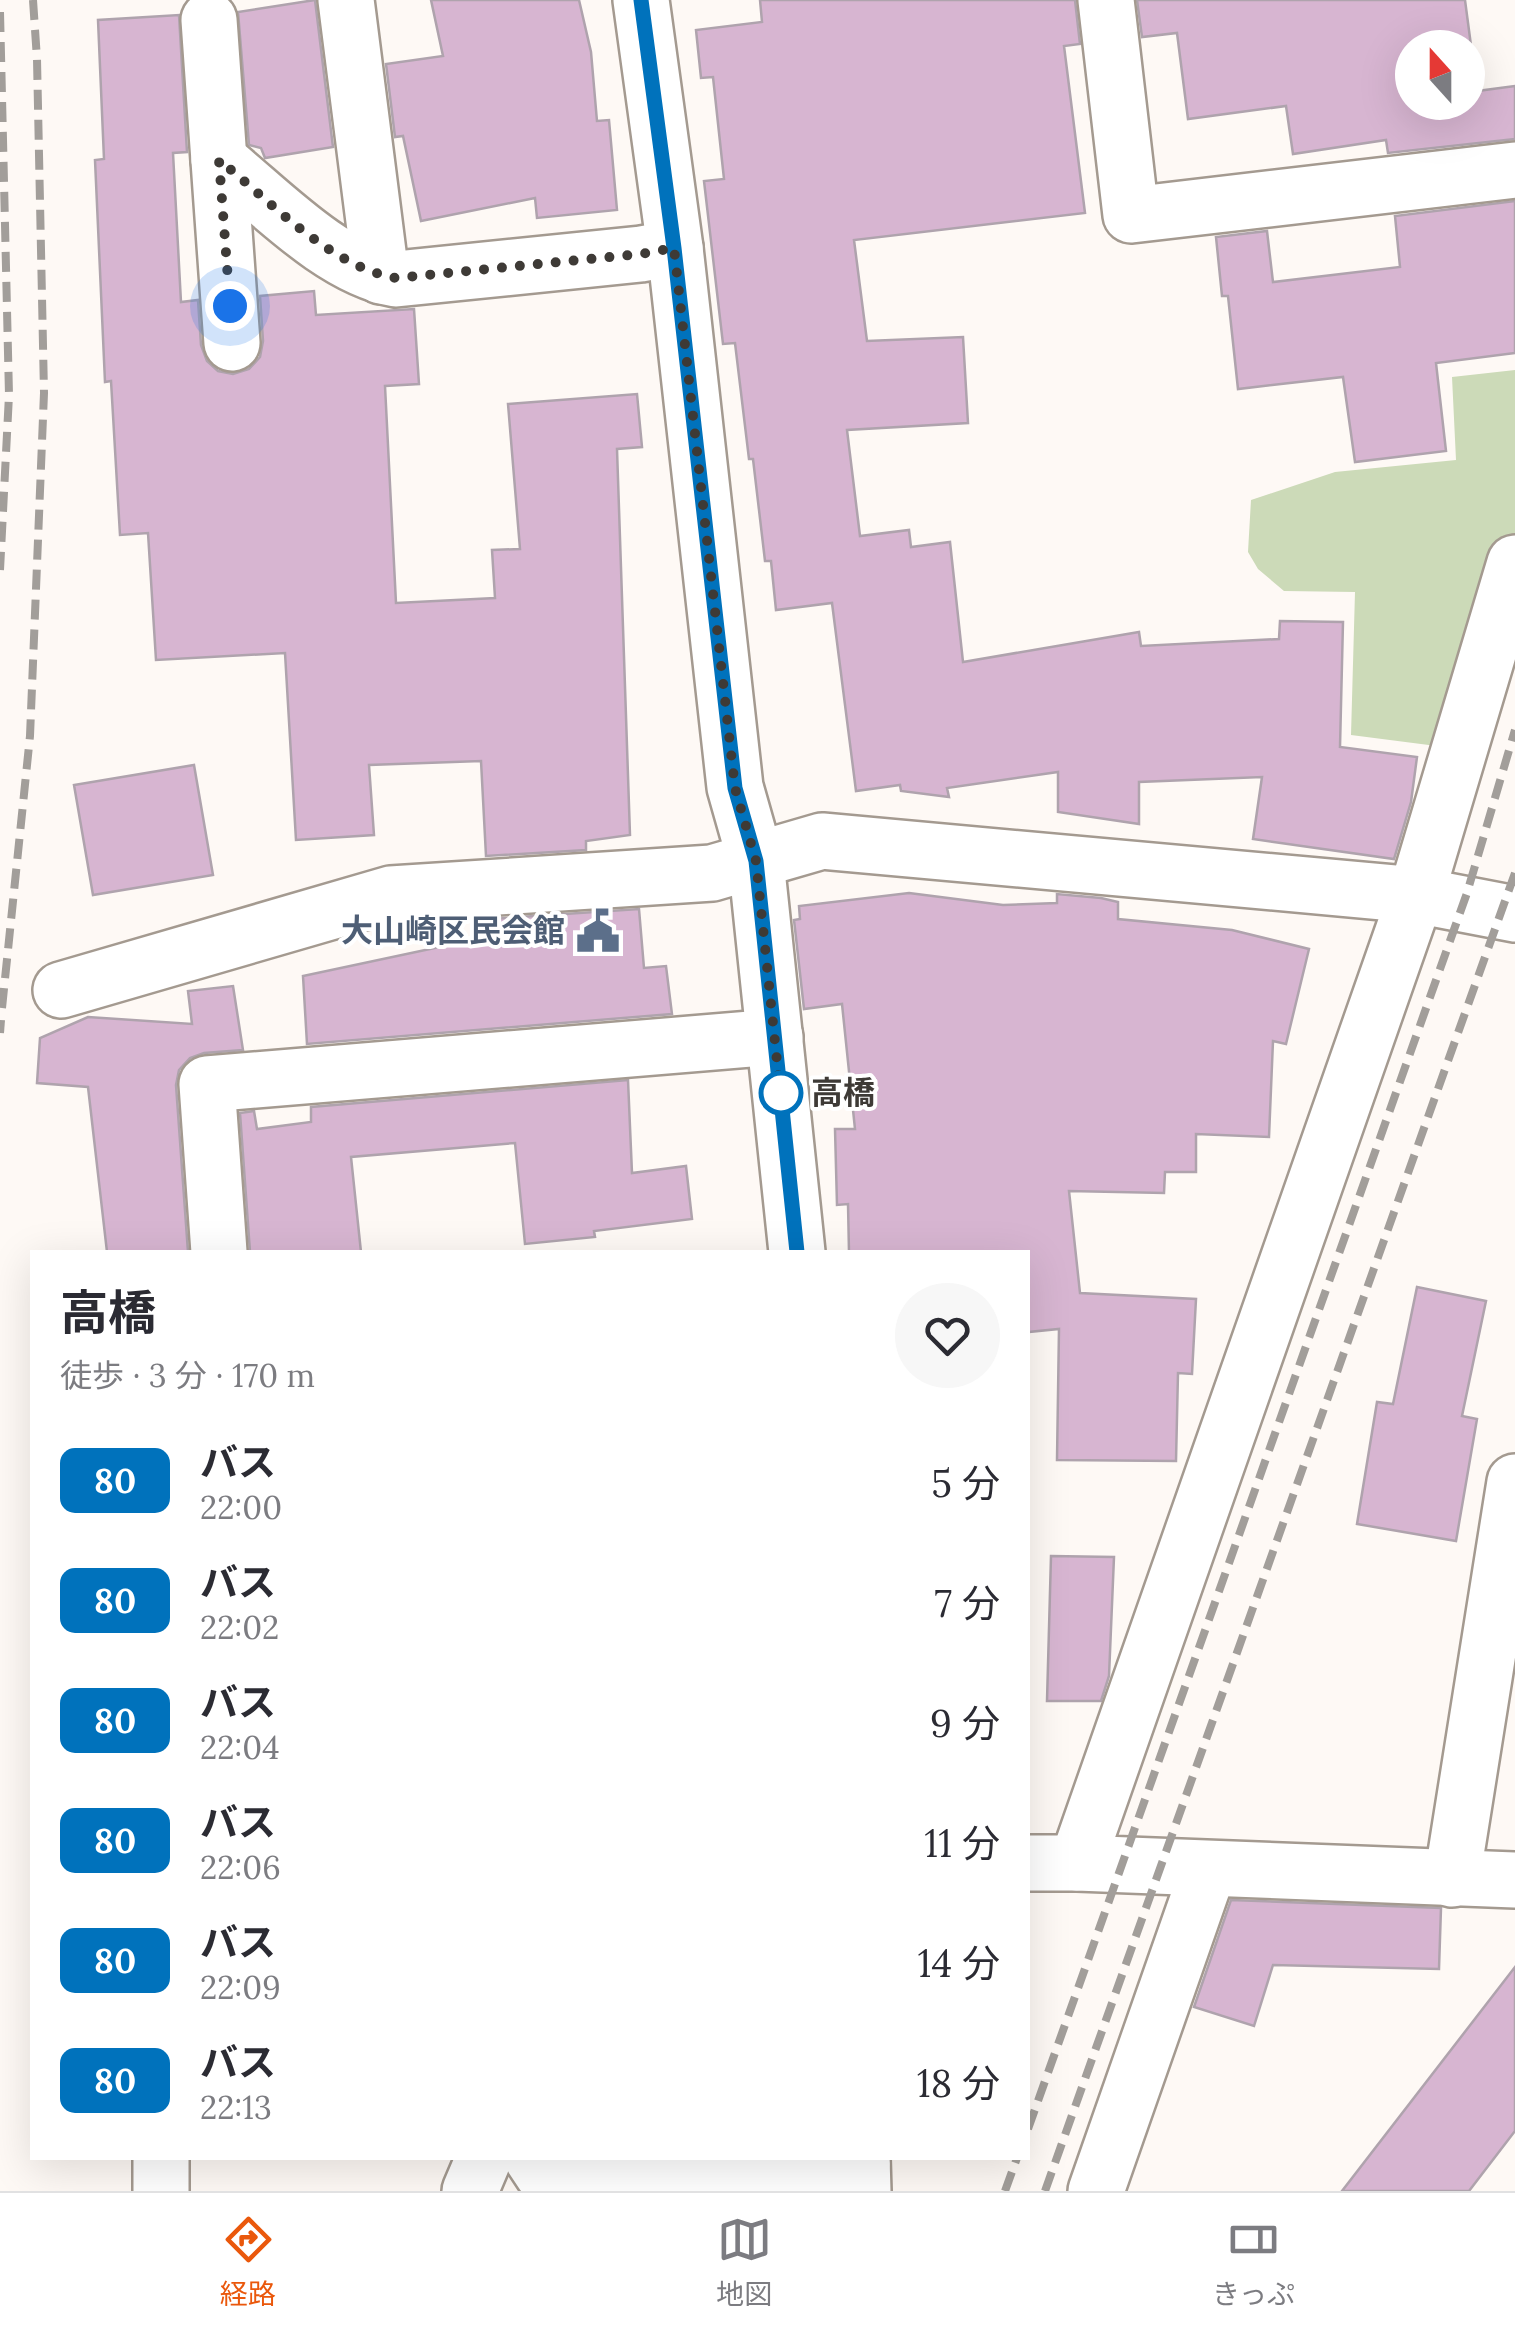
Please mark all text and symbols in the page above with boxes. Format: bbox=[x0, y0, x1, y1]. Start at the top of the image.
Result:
north arrow bbox=[1395, 30, 1485, 120]
map controls bbox=[1395, 30, 1485, 120]
your location bbox=[205, 281, 255, 331]
public building icon: 大山崎区民会館 bbox=[574, 907, 622, 955]
place label: 大山崎区民会館 bbox=[341, 910, 565, 951]
marker: 高橋 bbox=[760, 1072, 802, 1114]
place label: 高橋 bbox=[811, 1072, 875, 1113]
text: 高橋 bbox=[60, 1282, 156, 1343]
button: heart bbox=[895, 1283, 1000, 1388]
text: 徒歩 · 3 分 · 170 m bbox=[60, 1355, 315, 1396]
text: バス bbox=[200, 1438, 276, 1486]
text: 80 bbox=[94, 1458, 136, 1503]
text: 5 分 bbox=[931, 1459, 1000, 1507]
text: 22:00 bbox=[200, 1487, 282, 1528]
text: バス bbox=[200, 1558, 276, 1606]
text: 80 bbox=[94, 1578, 136, 1623]
text: 7 分 bbox=[934, 1579, 1000, 1627]
text: 22:02 bbox=[200, 1607, 279, 1648]
text: バス bbox=[200, 1678, 276, 1726]
text: 80 bbox=[94, 1698, 136, 1743]
text: 9 分 bbox=[930, 1699, 1000, 1747]
text: 22:04 bbox=[200, 1727, 280, 1768]
text: バス bbox=[200, 1798, 276, 1846]
text: 80 bbox=[94, 1818, 136, 1863]
text: 11 分 bbox=[924, 1819, 1000, 1867]
text: 22:06 bbox=[200, 1847, 281, 1888]
text: バス bbox=[200, 1918, 276, 1966]
text: 80 bbox=[94, 1938, 136, 1983]
text: 14 分 bbox=[918, 1939, 1000, 1987]
text: 22:09 bbox=[200, 1967, 281, 2008]
text: バス bbox=[200, 2038, 276, 2086]
text: 80 bbox=[94, 2058, 136, 2103]
text: 18 分 bbox=[917, 2059, 1000, 2107]
text: 22:13 bbox=[200, 2087, 272, 2128]
tab: 経路 bbox=[220, 2212, 276, 2312]
tab: 地図 bbox=[716, 2212, 772, 2312]
tab: きっぷ bbox=[1212, 2212, 1295, 2312]

